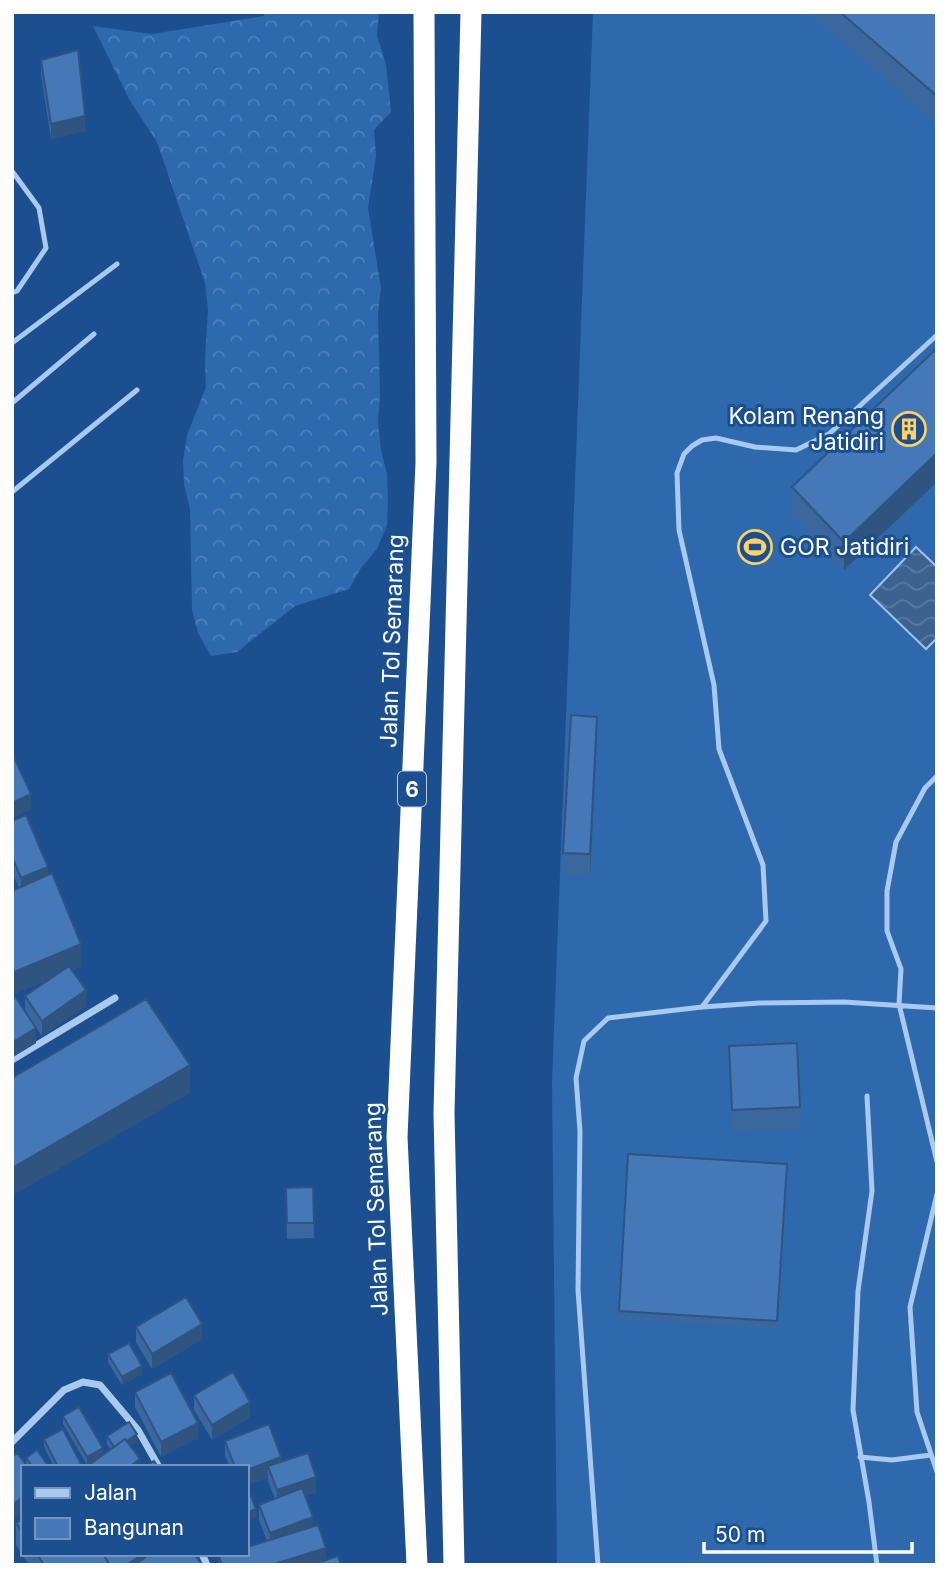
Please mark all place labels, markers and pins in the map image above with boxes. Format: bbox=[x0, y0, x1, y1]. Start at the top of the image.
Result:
place label: Kolam Renang Jatidiri bbox=[728, 402, 884, 456]
building icon: Kolam Renang Jatidiri bbox=[890, 410, 928, 448]
sports icon: GOR Jatidiri bbox=[736, 528, 774, 566]
place label: GOR Jatidiri bbox=[780, 533, 909, 561]

